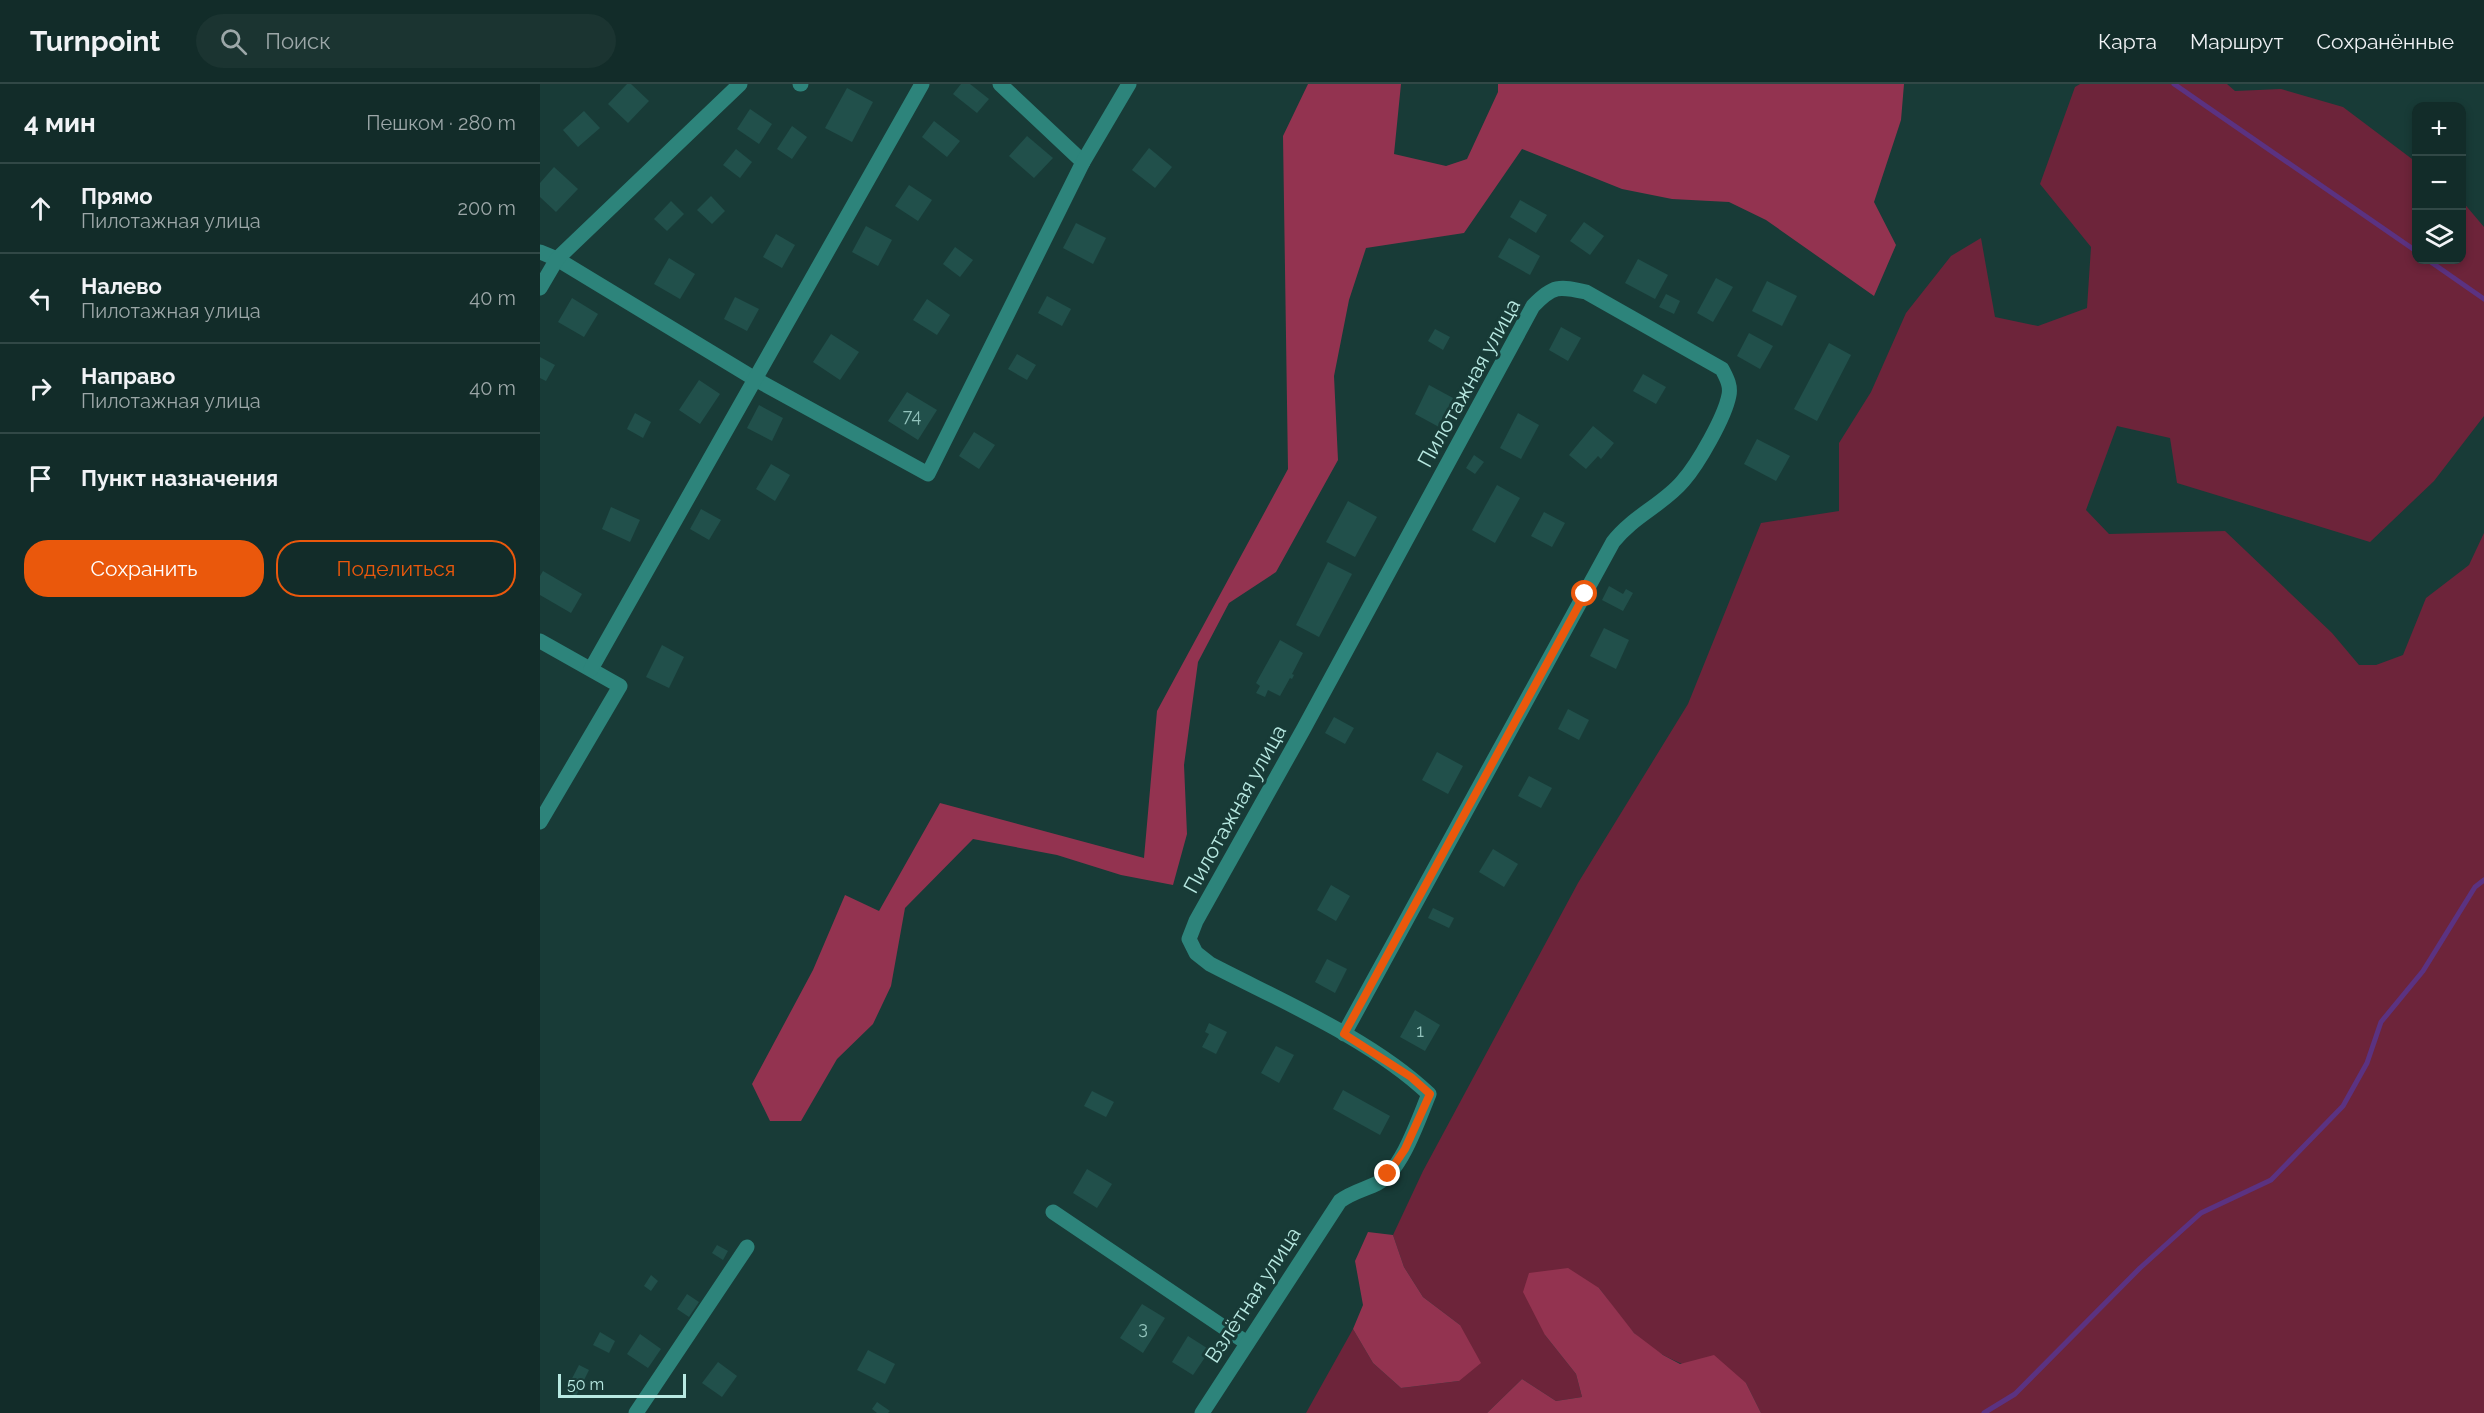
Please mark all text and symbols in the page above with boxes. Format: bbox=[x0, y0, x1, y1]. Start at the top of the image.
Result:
search box bbox=[196, 14, 616, 68]
text: Turnpoint bbox=[30, 25, 160, 58]
icon: search bbox=[217, 25, 250, 58]
text: Поиск bbox=[265, 28, 331, 54]
text: Карта bbox=[2098, 29, 2157, 54]
text: Маршрут bbox=[2190, 29, 2283, 54]
text: Сохранённые bbox=[2316, 29, 2454, 54]
map controls bbox=[2412, 102, 2466, 264]
button: + bbox=[2412, 102, 2466, 156]
text: 4 мин bbox=[24, 108, 96, 138]
text: Пешком · 280 m bbox=[366, 111, 516, 135]
button: − bbox=[2412, 156, 2466, 210]
text: Прямо bbox=[81, 183, 153, 209]
icon: ahead bbox=[24, 192, 57, 225]
text: 200 m bbox=[458, 196, 516, 220]
text: Пилотажная улица bbox=[81, 209, 261, 233]
button: layers bbox=[2412, 210, 2466, 264]
text: Налево bbox=[81, 273, 162, 299]
icon: left bbox=[24, 282, 57, 315]
text: 40 m bbox=[469, 286, 516, 310]
street label: Пилотажная улица bbox=[1412, 294, 1525, 471]
text: Пилотажная улица bbox=[81, 299, 261, 323]
text: Направо bbox=[81, 363, 175, 389]
icon: right bbox=[24, 372, 57, 405]
text: 40 m bbox=[469, 376, 516, 400]
text: Пилотажная улица bbox=[81, 389, 261, 413]
house number: 74 bbox=[903, 405, 921, 426]
icon: arrive bbox=[24, 462, 57, 495]
text: Пункт назначения bbox=[81, 465, 278, 491]
button: Сохранить bbox=[24, 540, 264, 597]
button: Поделиться bbox=[276, 540, 516, 597]
route start bbox=[1571, 580, 1597, 606]
street label: Пилотажная улица bbox=[1178, 720, 1291, 897]
house number: 1 bbox=[1416, 1020, 1424, 1041]
route end bbox=[1374, 1160, 1400, 1186]
street label: Взлётная улица bbox=[1199, 1222, 1306, 1367]
house number: 3 bbox=[1138, 1317, 1148, 1338]
scale bar bbox=[558, 1371, 686, 1398]
text: 50 m bbox=[567, 1375, 604, 1394]

